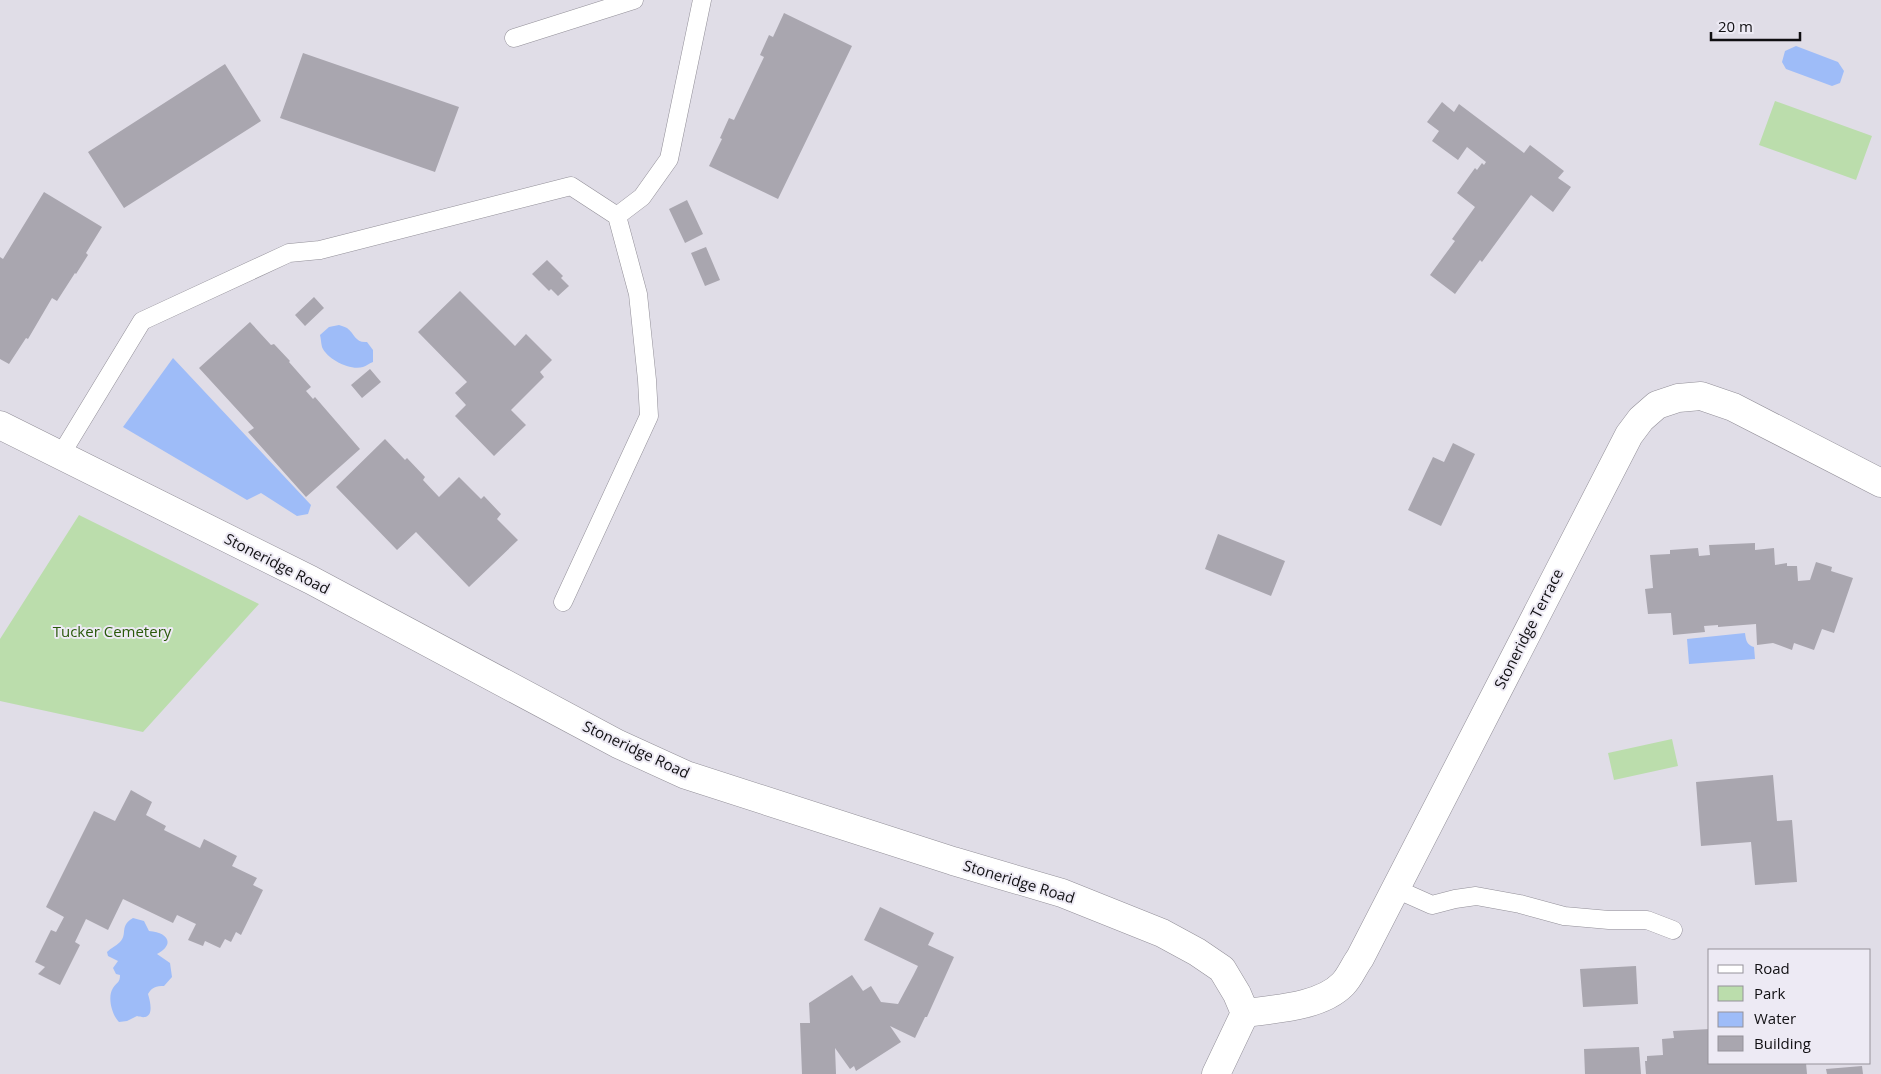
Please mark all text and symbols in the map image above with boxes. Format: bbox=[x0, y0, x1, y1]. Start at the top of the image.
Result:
scale bar bbox=[1711, 10, 1800, 42]
text: 20 m bbox=[1718, 16, 1753, 36]
street label: Stoneridge Road bbox=[221, 528, 333, 598]
street label: Stoneridge Terrace bbox=[1489, 565, 1567, 692]
park label: Tucker Cemetery bbox=[53, 621, 172, 641]
street label: Stoneridge Road bbox=[580, 716, 693, 783]
street label: Stoneridge Road bbox=[961, 855, 1077, 908]
legend bbox=[1708, 949, 1871, 1064]
text: Road bbox=[1754, 958, 1790, 978]
text: Park bbox=[1754, 983, 1785, 1003]
text: Water bbox=[1754, 1008, 1796, 1028]
text: Building bbox=[1754, 1033, 1811, 1053]

